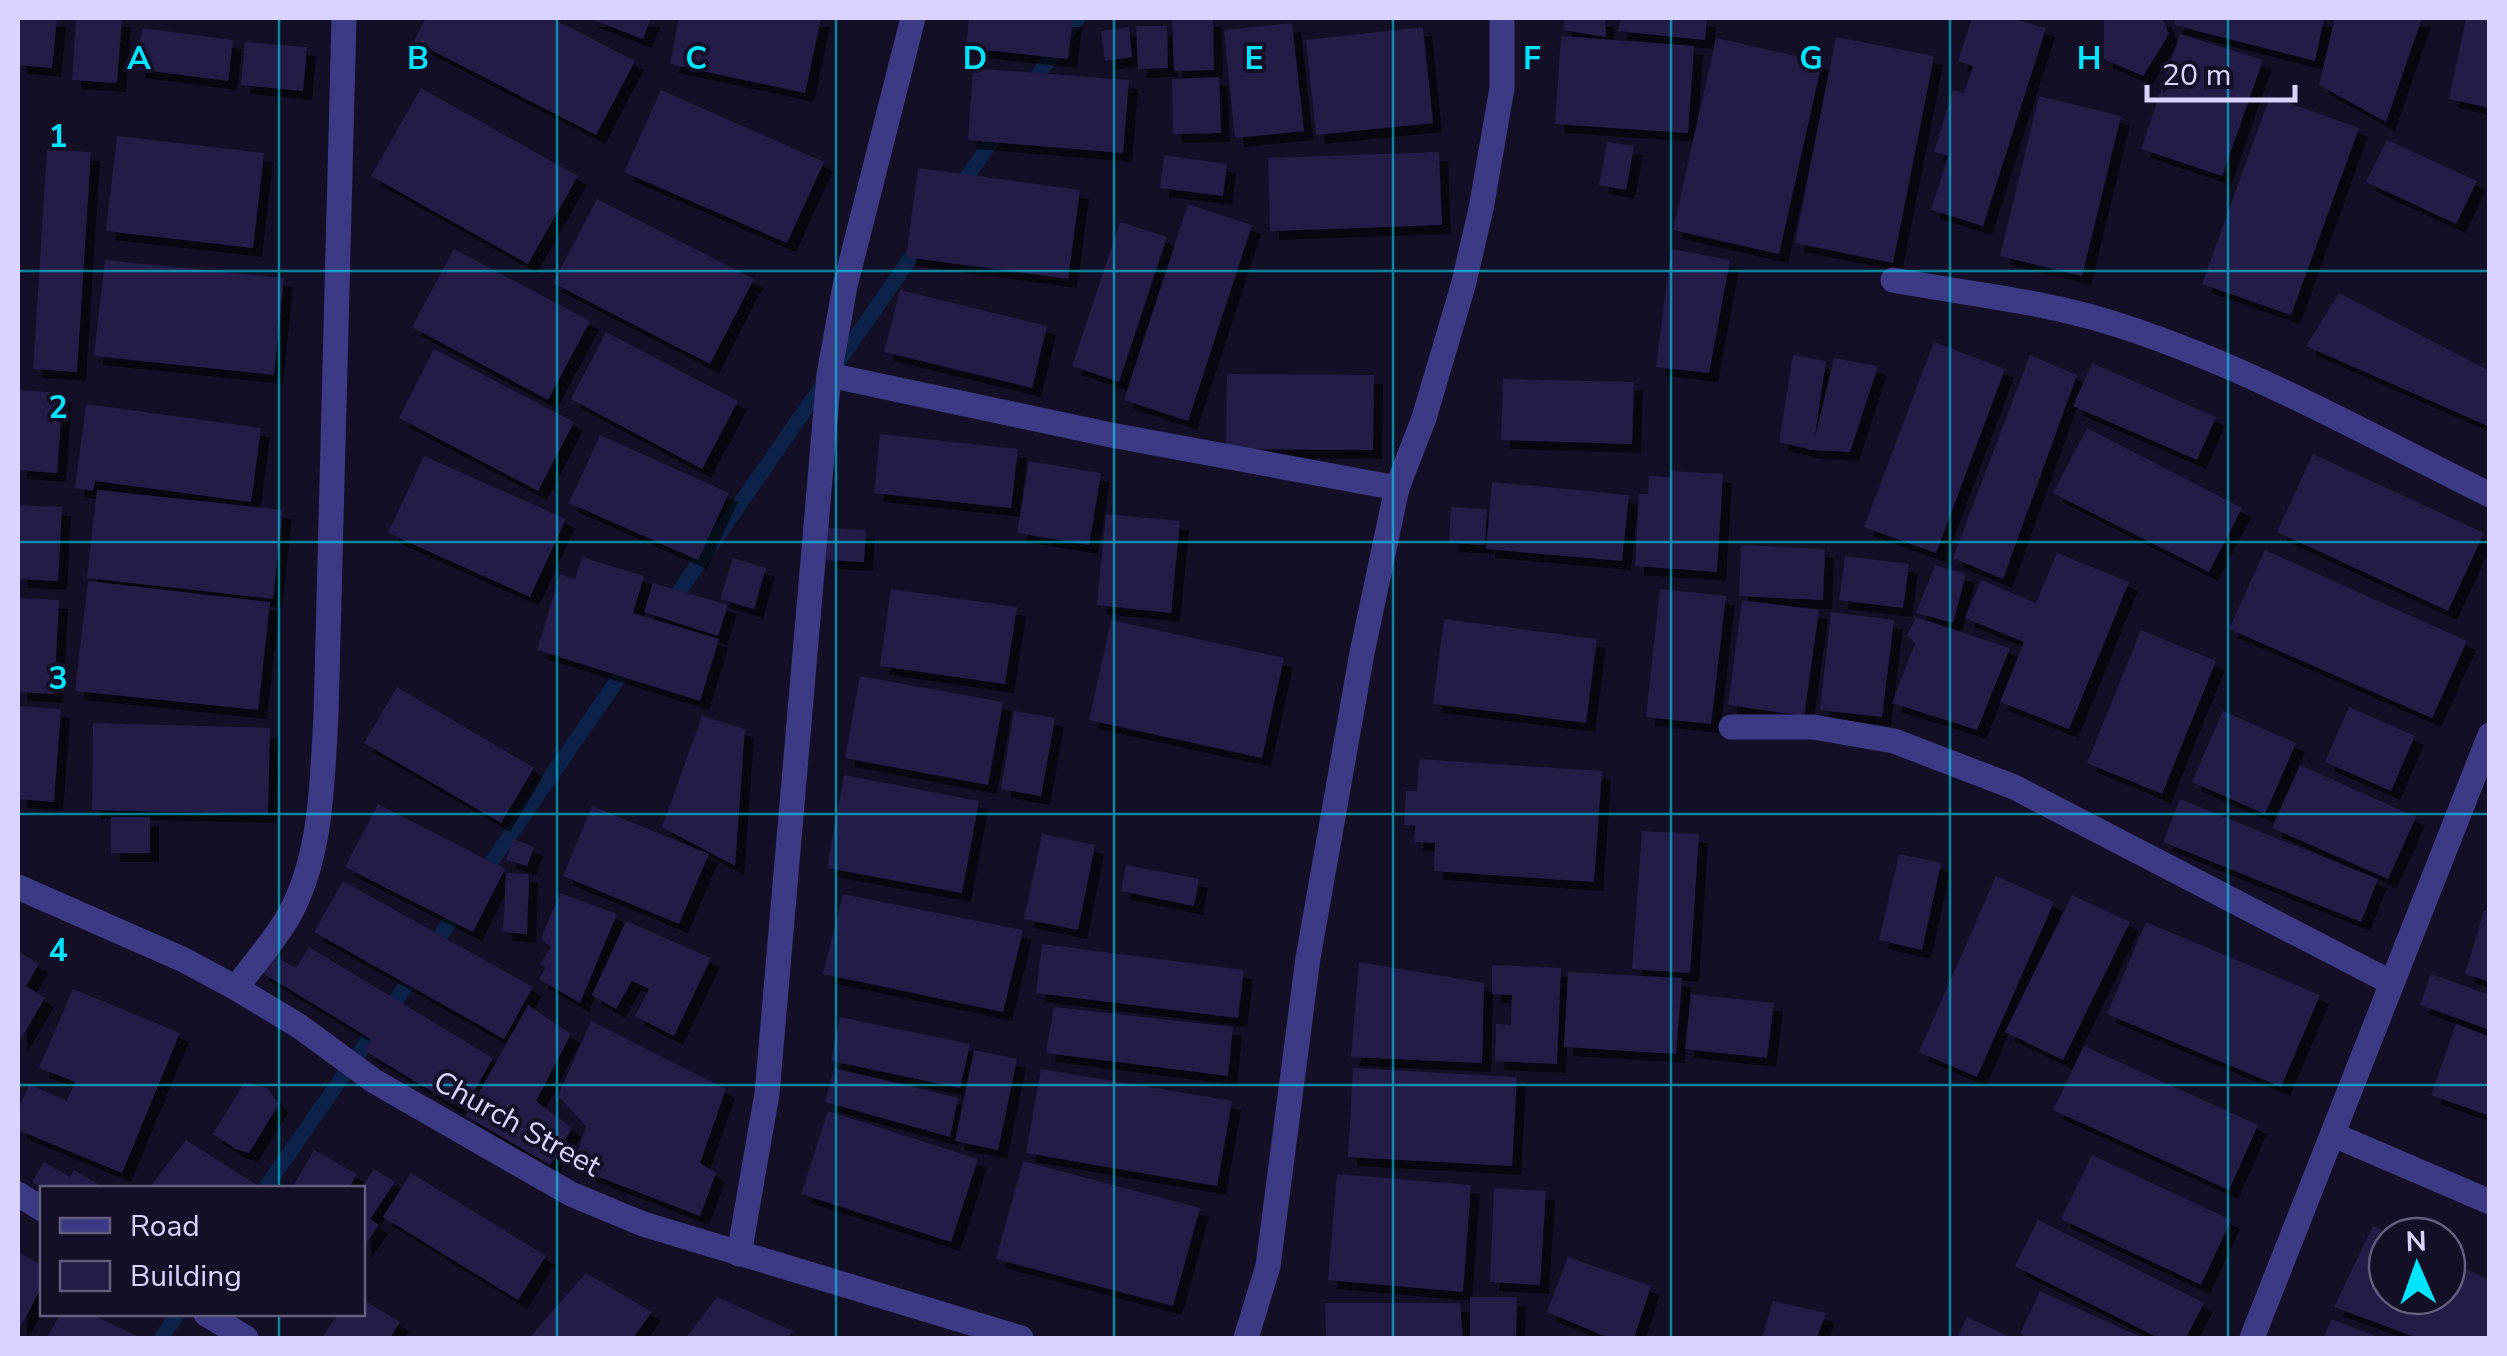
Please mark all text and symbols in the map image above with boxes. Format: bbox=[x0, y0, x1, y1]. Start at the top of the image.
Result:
text: A bbox=[127, 37, 151, 80]
text: B bbox=[407, 37, 429, 80]
text: C bbox=[685, 37, 707, 80]
text: D bbox=[963, 37, 987, 80]
text: E bbox=[1244, 37, 1264, 80]
text: F bbox=[1523, 37, 1541, 80]
text: G bbox=[1799, 37, 1823, 80]
text: H bbox=[2077, 37, 2101, 80]
scale bar bbox=[2147, 40, 2294, 102]
text: 20 m bbox=[2162, 55, 2231, 96]
text: 1 bbox=[48, 115, 68, 158]
text: 2 bbox=[48, 386, 68, 429]
text: 3 bbox=[48, 657, 68, 700]
text: 4 bbox=[48, 929, 68, 972]
street label: Church Street bbox=[426, 1061, 608, 1187]
legend bbox=[40, 1186, 365, 1316]
text: Road bbox=[130, 1206, 200, 1247]
north arrow bbox=[2367, 1216, 2467, 1316]
text: N bbox=[2405, 1223, 2427, 1261]
text: Building bbox=[130, 1256, 242, 1297]

